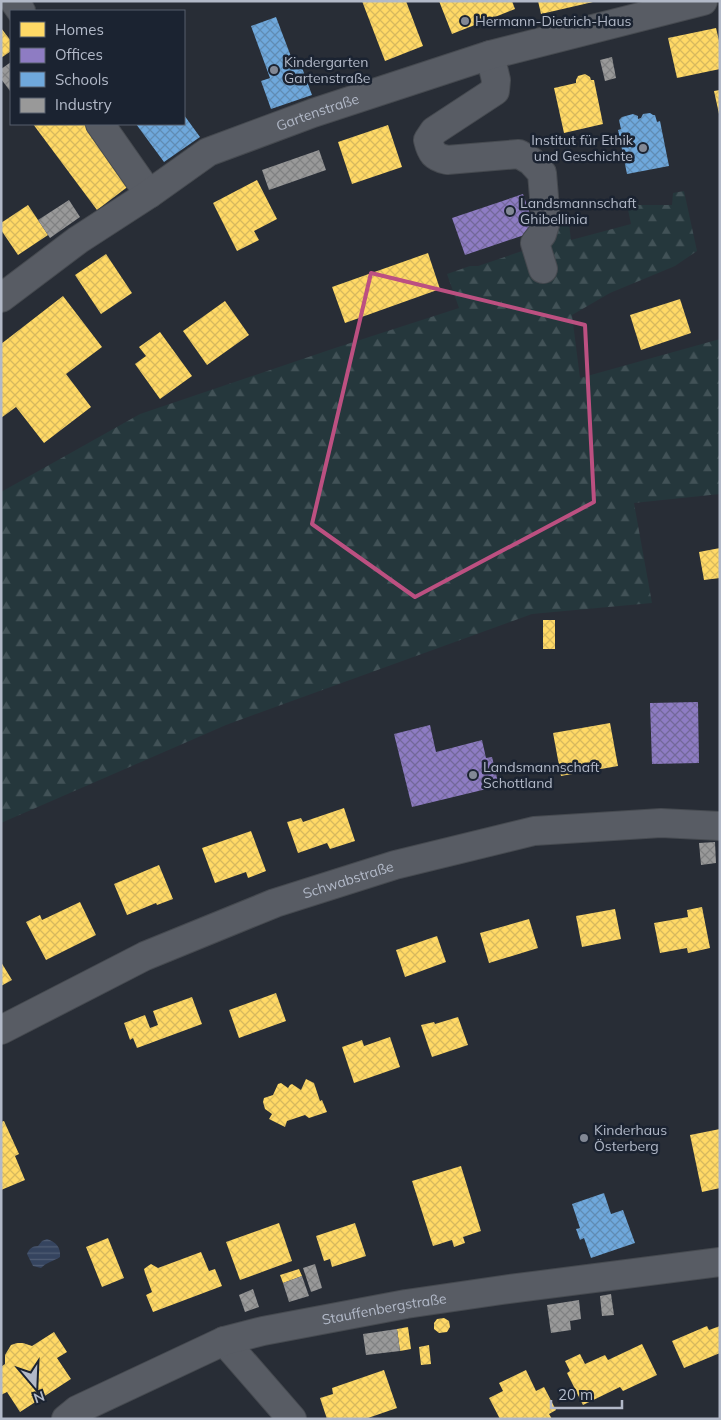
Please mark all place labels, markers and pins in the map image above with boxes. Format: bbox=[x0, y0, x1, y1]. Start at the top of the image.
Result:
place label: Hermann-Dietrich-Haus bbox=[475, 12, 632, 30]
marker: Hermann-Dietrich-Haus bbox=[459, 15, 471, 27]
place label: Kindergarten Gartenstraße bbox=[284, 53, 370, 87]
marker: Kindergarten Gartenstraße bbox=[268, 64, 280, 76]
place label: Institut für Ethik und Geschichte bbox=[531, 131, 634, 165]
marker: Institut für Ethik und Geschichte bbox=[637, 142, 649, 154]
place label: Landsmannschaft Ghibellinia bbox=[520, 194, 637, 228]
marker: Landsmannschaft Ghibellinia bbox=[504, 205, 516, 217]
place label: Landsmannschaft Schottland bbox=[483, 758, 600, 792]
marker: Landsmannschaft Schottland bbox=[467, 769, 479, 781]
place label: Kinderhaus Österberg bbox=[594, 1121, 667, 1155]
marker: Kinderhaus Österberg bbox=[578, 1132, 590, 1144]

